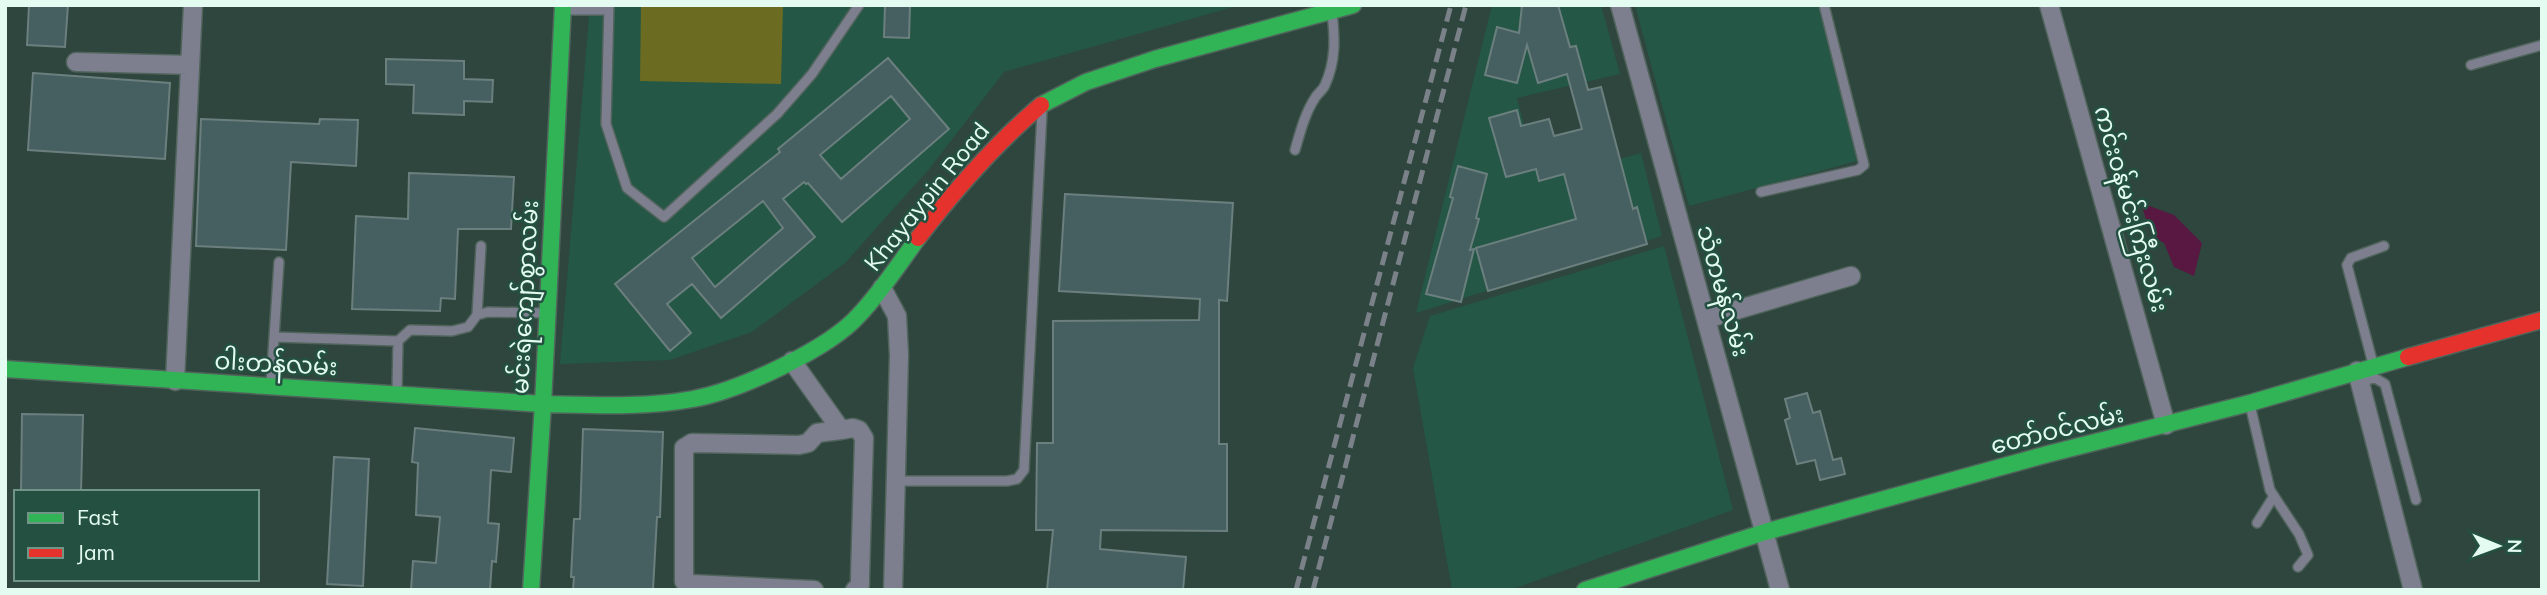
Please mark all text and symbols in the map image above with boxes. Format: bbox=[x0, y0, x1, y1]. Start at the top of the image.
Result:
street label: ကင်းဝန်မင်းကြီးလမ်း bbox=[2083, 102, 2176, 317]
street label: Khayaypin Road bbox=[857, 116, 995, 277]
street label: မင်းရဲကျော်စွာလမ်း bbox=[504, 199, 549, 395]
street label: သံတမန်လမ်း bbox=[1686, 221, 1757, 361]
street label: ဝါးတန်လမ်း bbox=[214, 345, 338, 386]
street label: တော်ဝင်လမ်း bbox=[1987, 398, 2126, 460]
legend bbox=[14, 490, 259, 581]
text: Fast bbox=[77, 504, 119, 530]
north arrow bbox=[2463, 511, 2533, 581]
text: Jam bbox=[77, 539, 115, 565]
text: N bbox=[2503, 539, 2527, 554]

